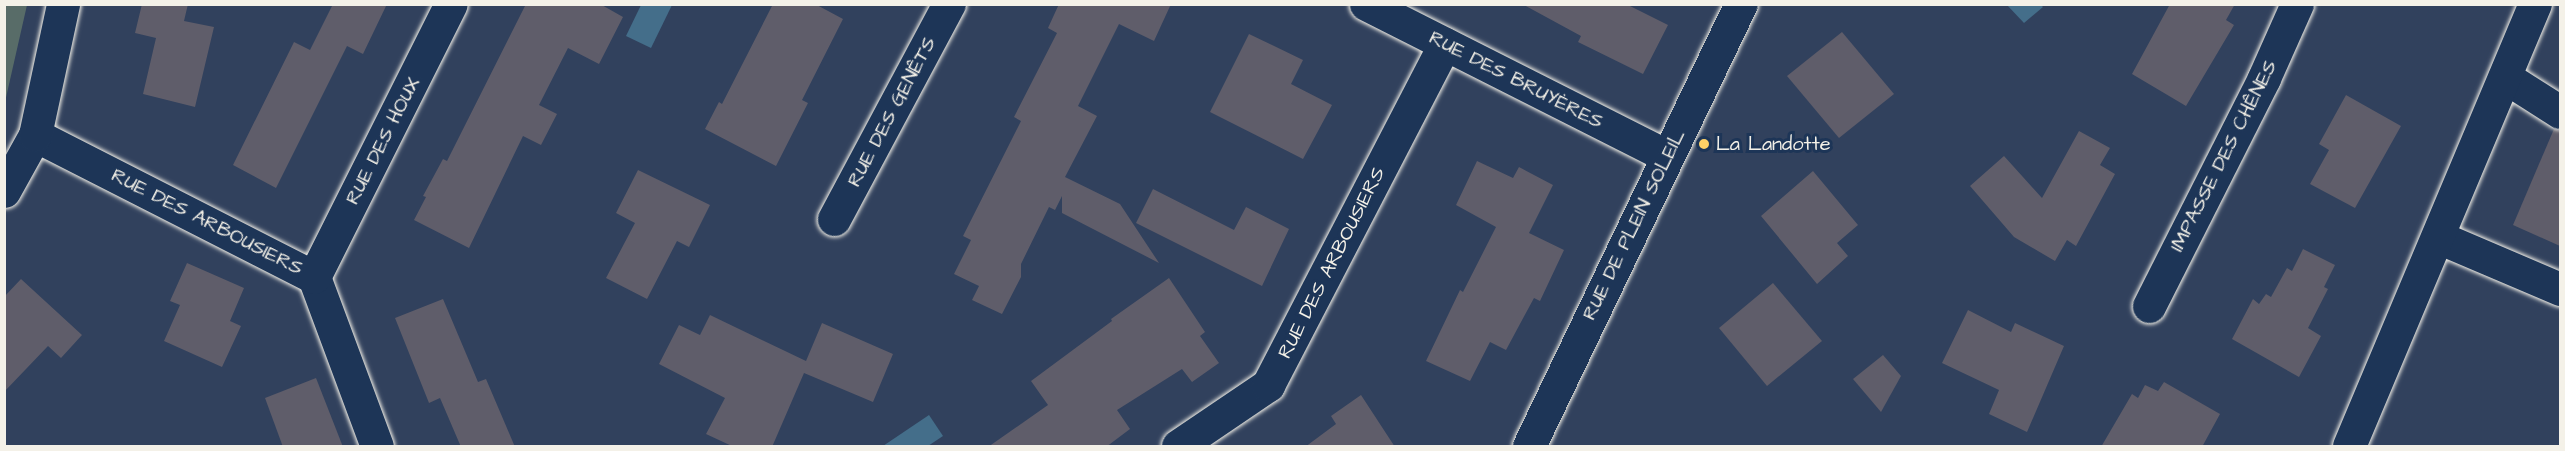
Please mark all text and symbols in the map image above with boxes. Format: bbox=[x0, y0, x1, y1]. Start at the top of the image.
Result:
street label: RUE DES BRUYÈRES bbox=[1425, 26, 1607, 134]
street label: RUE DES GENÊTS bbox=[842, 33, 942, 191]
street label: IMPASSE DES CHÊNES bbox=[2165, 56, 2283, 256]
street label: RUE DES HOUX bbox=[341, 73, 425, 209]
street label: RUE DE PLEIN SOLEIL bbox=[1577, 126, 1691, 324]
place label: La Landotte bbox=[1716, 132, 1831, 156]
marker: La Landotte bbox=[1697, 137, 1711, 151]
street label: RUE DES ARBOUSIERS bbox=[107, 163, 307, 281]
street label: RUE DES ARBOUSIERS bbox=[1273, 163, 1391, 363]

